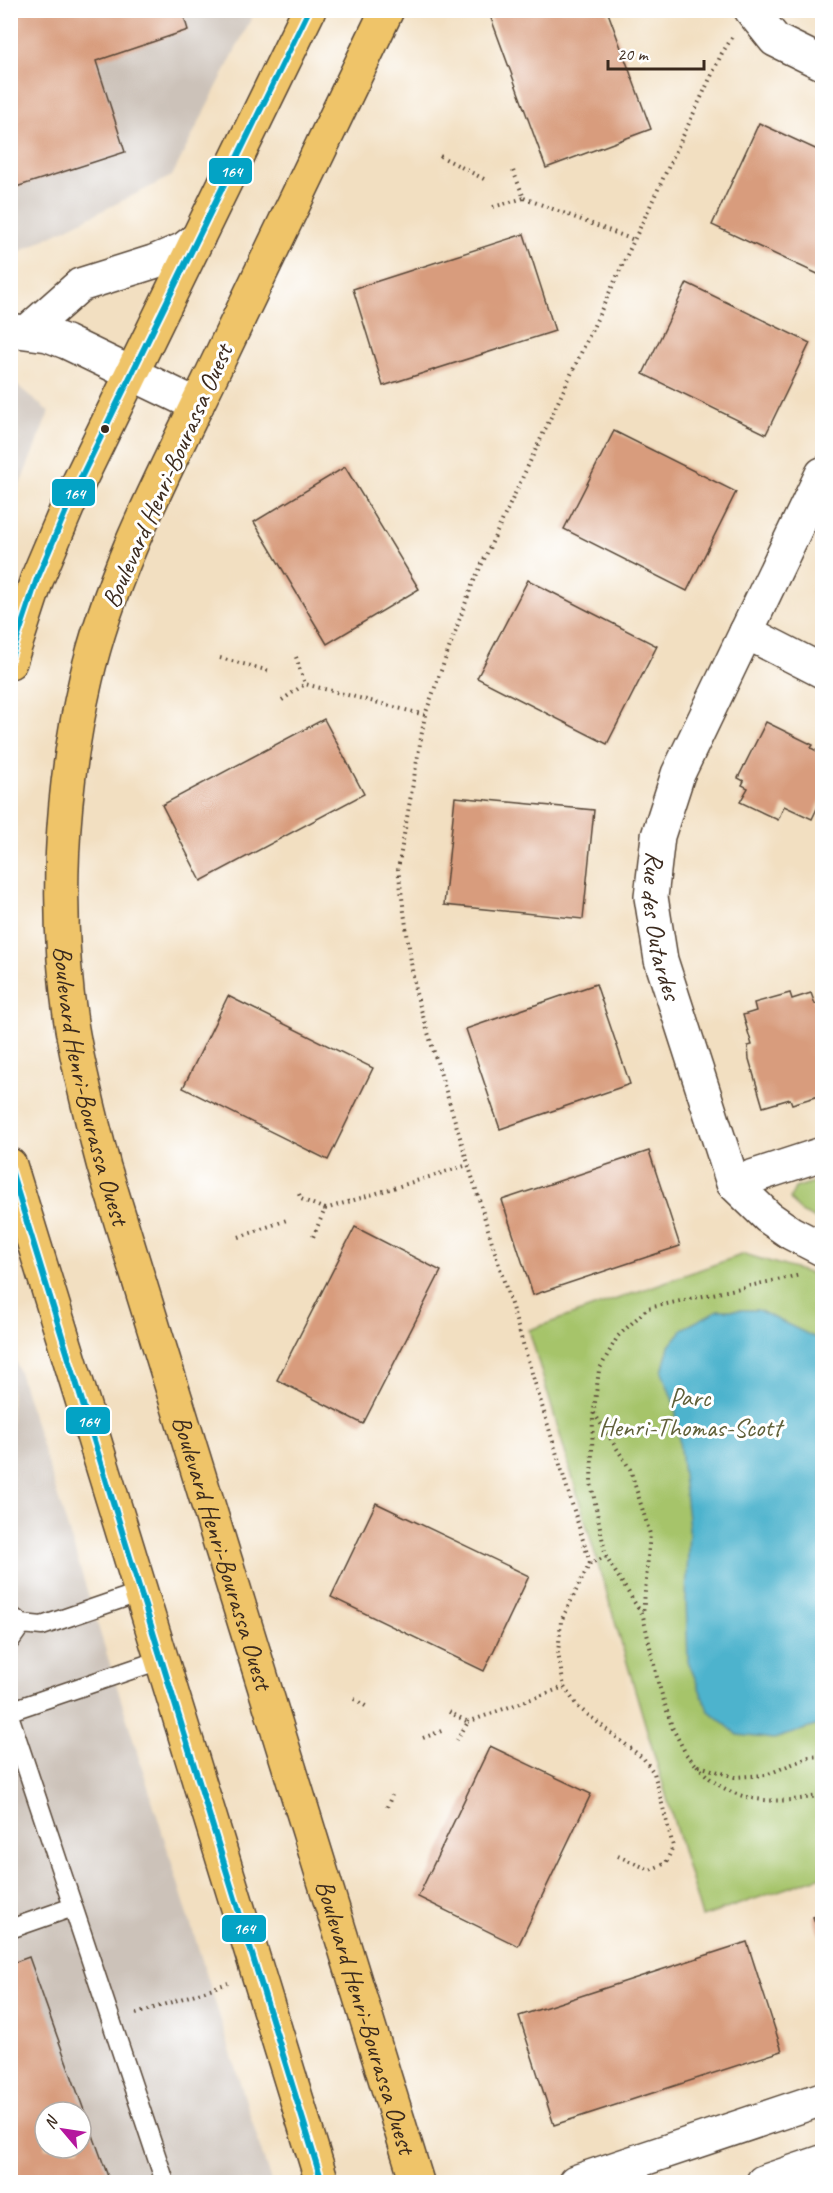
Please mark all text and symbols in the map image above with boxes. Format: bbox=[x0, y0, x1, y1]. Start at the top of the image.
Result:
scale bar bbox=[608, 33, 704, 71]
text: 20 m bbox=[617, 43, 650, 65]
line badge: 164 bbox=[208, 157, 253, 185]
text: 164 bbox=[220, 162, 244, 182]
street label: Boulevard Henri-Bourassa Ouest bbox=[94, 337, 241, 613]
unlabelled marker bbox=[99, 423, 111, 435]
line badge: 164 bbox=[51, 478, 96, 507]
text: 164 bbox=[63, 484, 87, 504]
street label: Rue des Outardes bbox=[634, 850, 690, 1006]
street label: Boulevard Henri-Bourassa Ouest bbox=[47, 945, 138, 1231]
park label: Parc Henri-Thomas-Scott bbox=[599, 1381, 785, 1444]
line badge: 164 bbox=[65, 1406, 111, 1435]
street label: Boulevard Henri-Bourassa Ouest bbox=[165, 1411, 281, 1696]
text: 164 bbox=[77, 1412, 101, 1432]
street label: Boulevard Henri-Bourassa Ouest bbox=[308, 1876, 425, 2160]
line badge: 164 bbox=[221, 1914, 267, 1943]
text: 164 bbox=[233, 1919, 257, 1939]
north arrow bbox=[33, 2100, 93, 2160]
text: N bbox=[40, 2111, 63, 2132]

